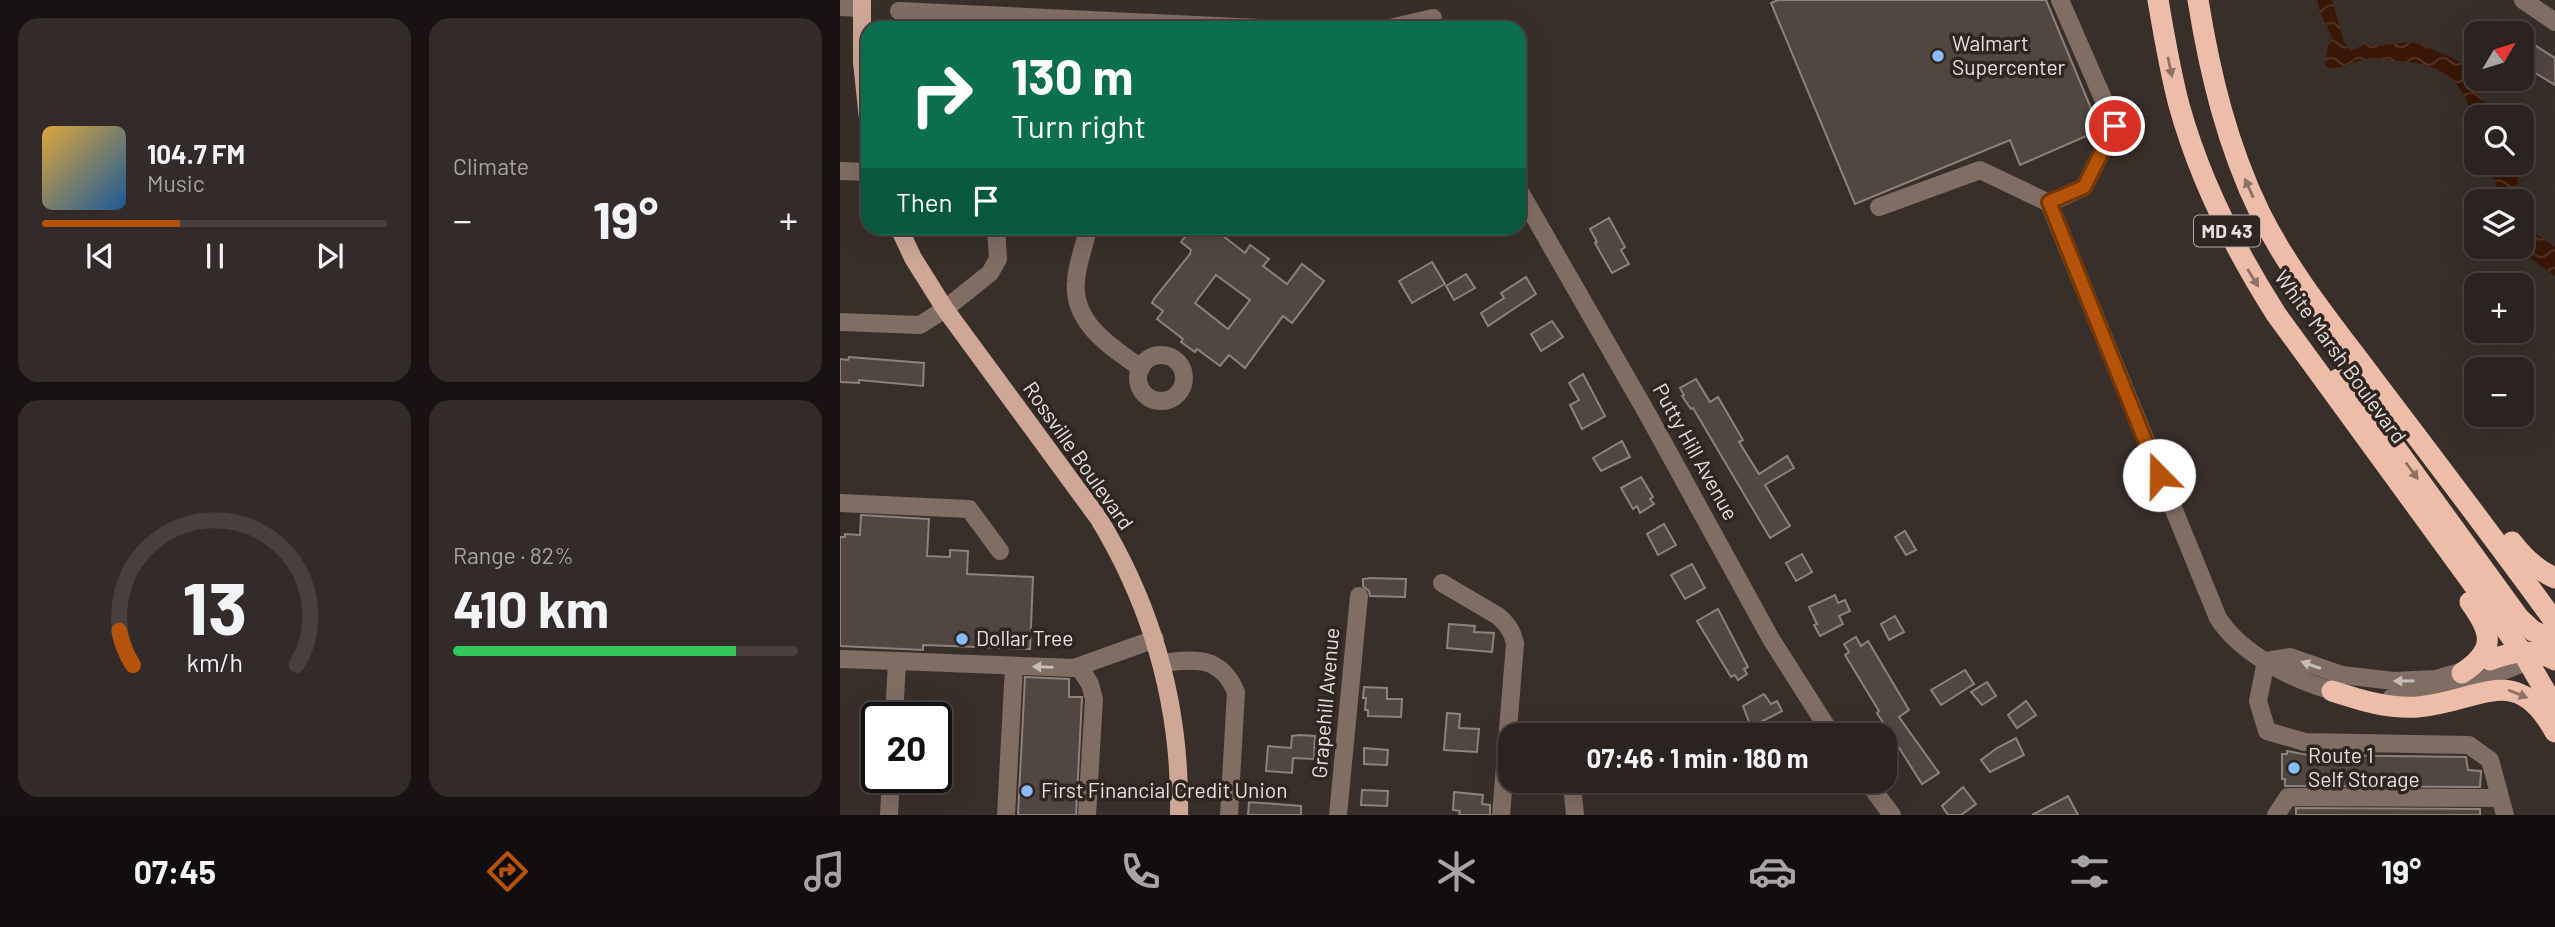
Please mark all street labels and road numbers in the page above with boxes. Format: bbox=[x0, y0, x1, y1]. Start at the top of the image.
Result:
road number: MD 43 bbox=[2194, 216, 2260, 246]
street label: White Marsh Boulevard bbox=[2270, 265, 2412, 448]
street label: Rossville Boulevard bbox=[1019, 376, 1140, 534]
street label: Putty Hill Avenue bbox=[1648, 379, 1744, 524]
street label: Grapehill Avenue bbox=[1305, 627, 1344, 779]

